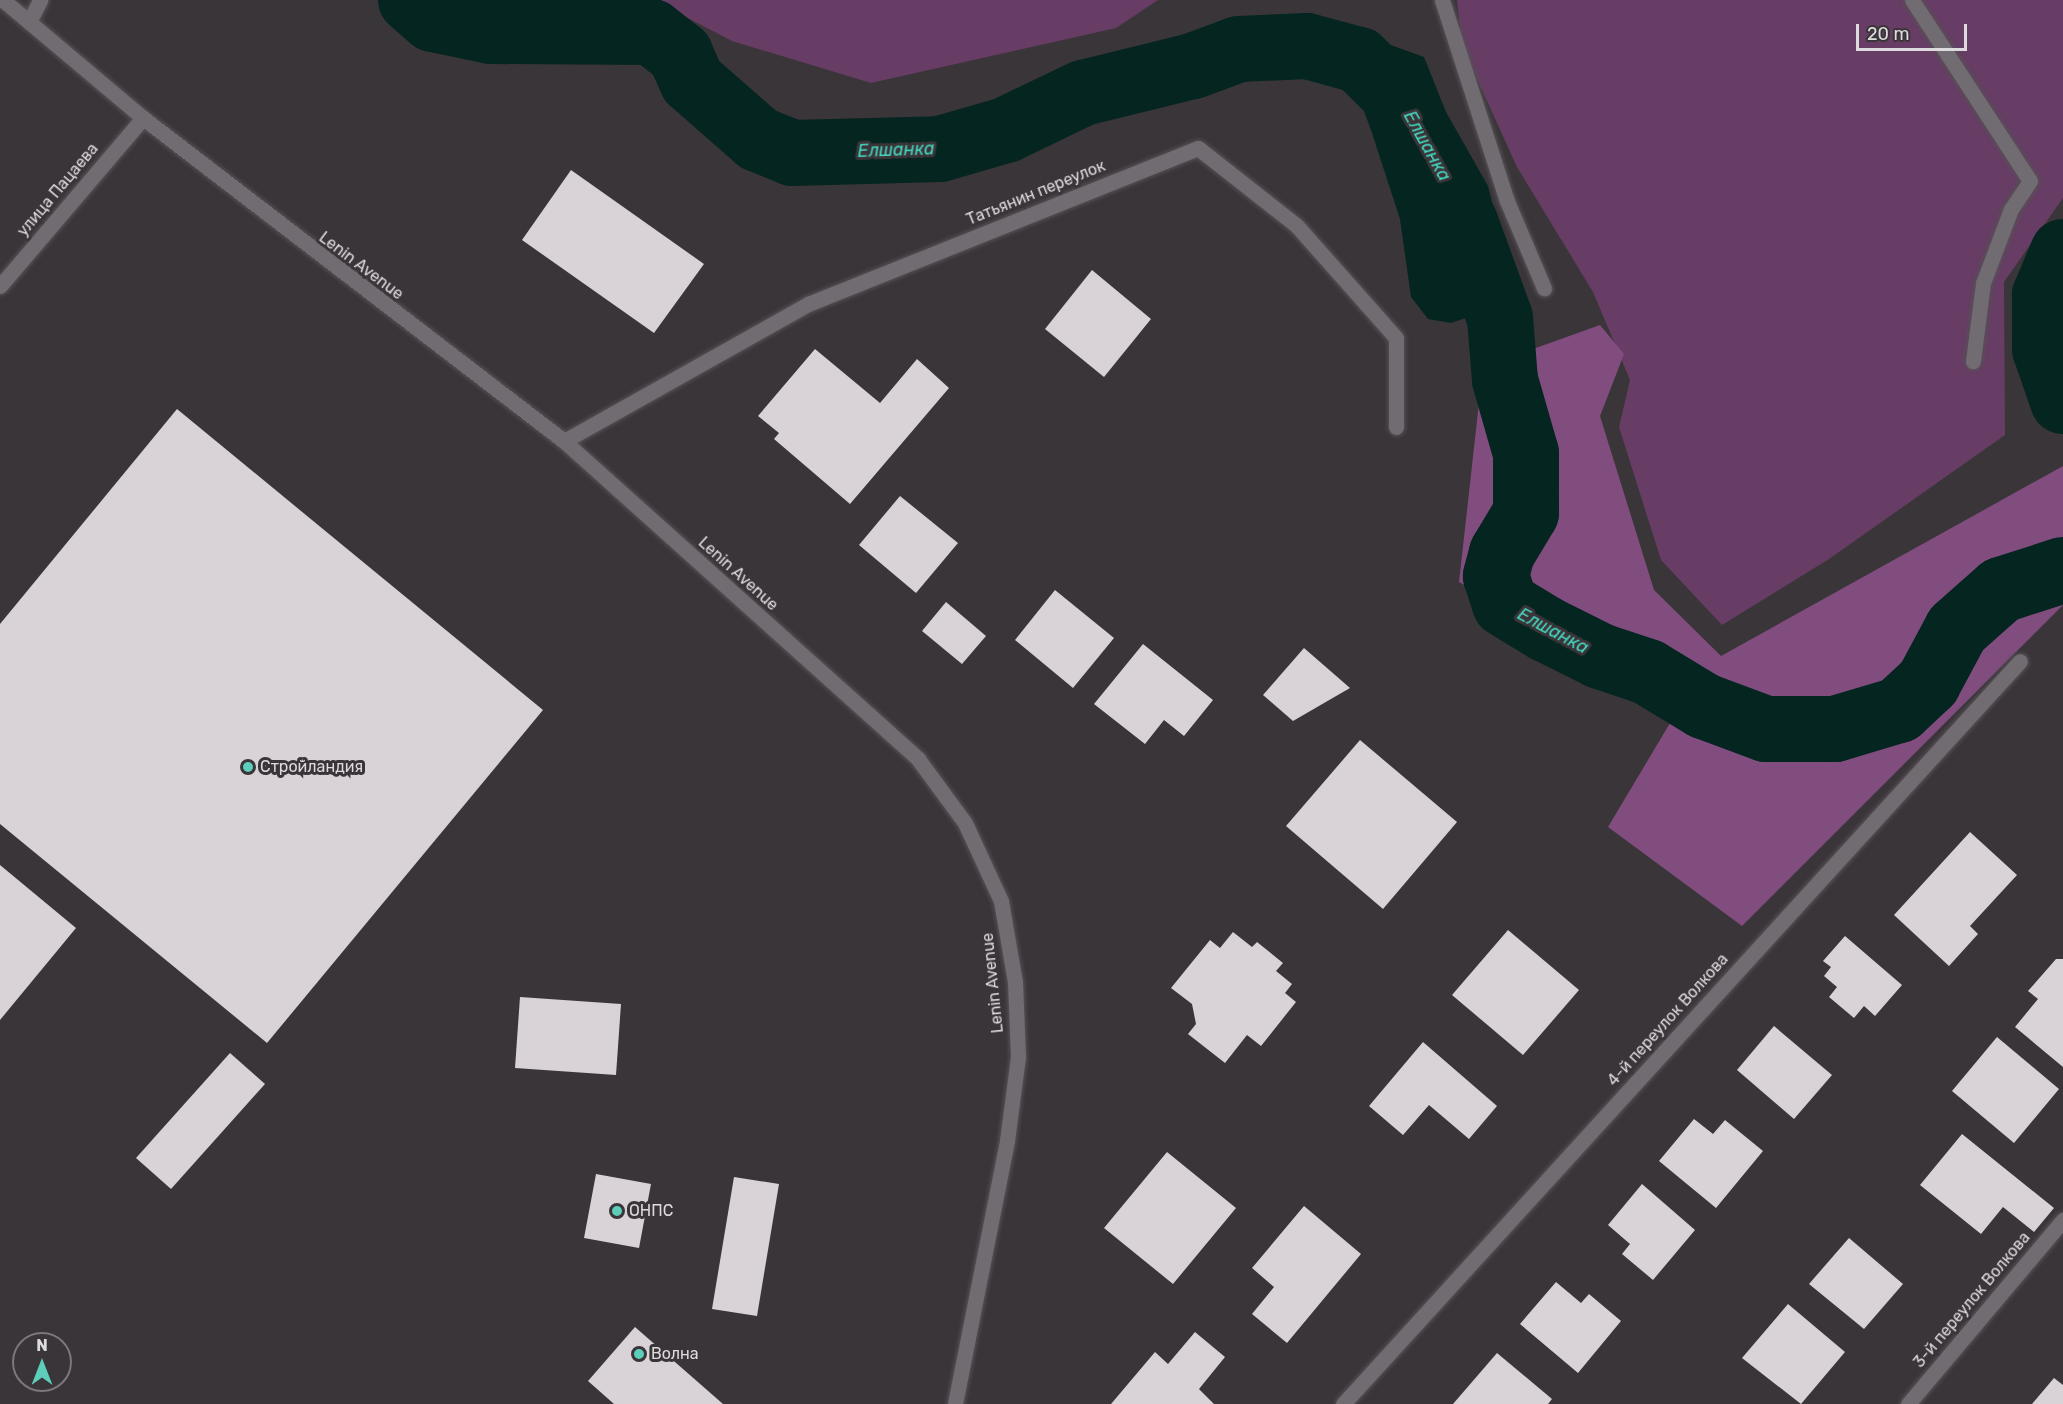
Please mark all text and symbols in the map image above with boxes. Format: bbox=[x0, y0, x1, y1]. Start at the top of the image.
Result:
scale bar bbox=[1859, 12, 1970, 50]
text: 20 m bbox=[1867, 23, 1909, 45]
water label: Елшанка bbox=[1399, 107, 1455, 185]
water label: Елшанка bbox=[857, 138, 935, 162]
street label: улица Пацаева bbox=[13, 140, 103, 240]
street label: Татьянин переулок bbox=[964, 156, 1108, 230]
street label: Lenin Avenue bbox=[315, 228, 407, 304]
street label: Lenin Avenue bbox=[694, 533, 782, 615]
water label: Елшанка bbox=[1514, 603, 1592, 659]
place label: Стройландия bbox=[260, 757, 363, 777]
marker: Стройландия bbox=[241, 760, 255, 774]
street label: Lenin Avenue bbox=[978, 932, 1008, 1034]
street label: 4-й переулок Волкова bbox=[1604, 950, 1732, 1090]
place label: ОНПС bbox=[629, 1201, 673, 1221]
marker: ОНПС bbox=[610, 1204, 624, 1218]
street label: 3-й переулок Волкова bbox=[1910, 1228, 2034, 1372]
north arrow bbox=[12, 1332, 72, 1392]
text: N bbox=[36, 1336, 48, 1355]
place label: Волна bbox=[651, 1344, 699, 1364]
marker: Волна bbox=[632, 1347, 646, 1361]

